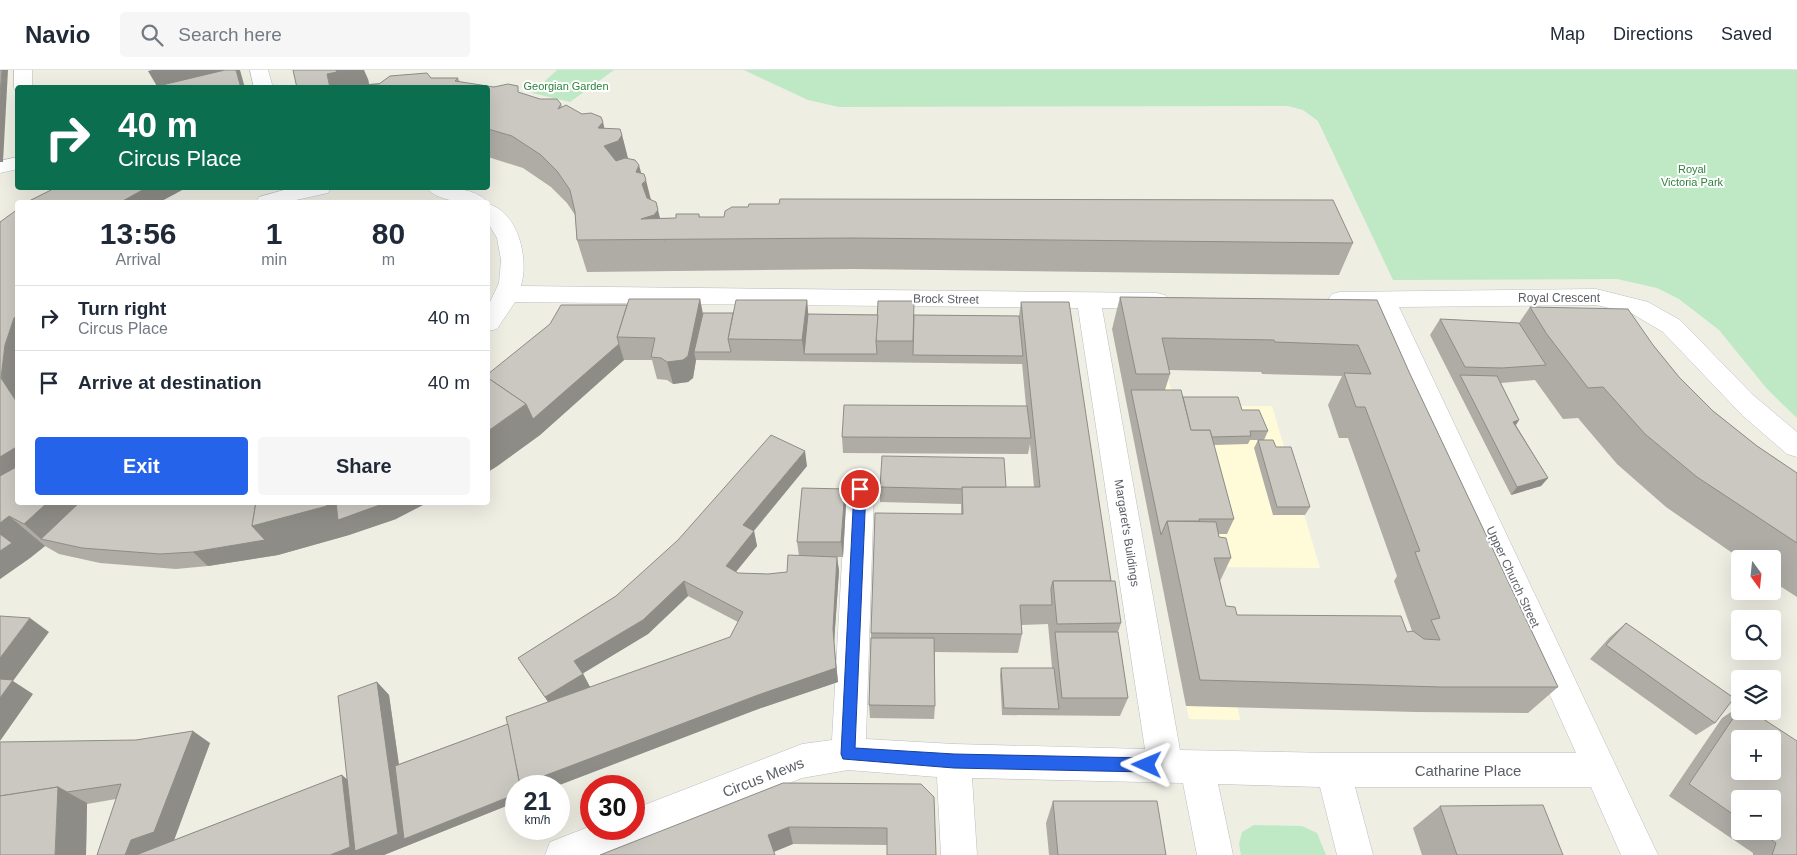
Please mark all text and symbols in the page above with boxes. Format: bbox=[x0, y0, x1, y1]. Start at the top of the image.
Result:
search box bbox=[120, 12, 470, 57]
text: Navio bbox=[25, 21, 90, 48]
icon: search bbox=[138, 21, 166, 49]
text: Search here bbox=[178, 24, 282, 45]
text: Map bbox=[1550, 24, 1585, 44]
text: Directions bbox=[1613, 24, 1693, 44]
text: Saved bbox=[1721, 24, 1772, 44]
park label: Georgian Garden bbox=[524, 80, 609, 92]
icon: right bbox=[35, 105, 100, 170]
text: 40 m bbox=[118, 105, 198, 144]
text: Circus Place bbox=[118, 146, 241, 171]
park label: Royal Victoria Park bbox=[1661, 163, 1724, 188]
text: 13:56 bbox=[100, 217, 177, 250]
text: 1 bbox=[266, 217, 283, 250]
text: 80 bbox=[372, 217, 405, 250]
text: Arrival bbox=[115, 251, 161, 268]
text: min bbox=[261, 251, 287, 268]
text: m bbox=[382, 251, 395, 268]
street label: Brock Street bbox=[913, 291, 980, 307]
street label: Royal Crescent bbox=[1518, 291, 1601, 305]
text: Turn right bbox=[78, 298, 166, 319]
icon: right bbox=[35, 304, 63, 332]
text: 40 m bbox=[428, 307, 470, 328]
text: Circus Place bbox=[78, 320, 168, 337]
icon: arrive bbox=[35, 369, 63, 397]
text: Arrive at destination bbox=[78, 372, 262, 393]
text: 40 m bbox=[428, 372, 470, 393]
button: Exit bbox=[35, 437, 248, 495]
button: Share bbox=[258, 437, 470, 495]
pin bbox=[839, 468, 881, 510]
icon: arrive bbox=[846, 475, 874, 503]
street label: Margaret's Buildings bbox=[1112, 478, 1142, 588]
street label: Upper Church Street bbox=[1483, 524, 1543, 630]
north arrow bbox=[1731, 550, 1781, 600]
map controls bbox=[1731, 550, 1781, 840]
button: search bbox=[1731, 610, 1781, 660]
button: layers bbox=[1731, 670, 1781, 720]
button: + bbox=[1731, 730, 1781, 780]
position arrow bbox=[1120, 738, 1172, 790]
street label: Circus Mews bbox=[720, 754, 806, 800]
street label: Catharine Place bbox=[1415, 762, 1521, 779]
speed limit sign: 30 bbox=[580, 775, 645, 840]
text: 21 bbox=[524, 787, 551, 815]
button: − bbox=[1731, 790, 1781, 840]
text: km/h bbox=[524, 813, 551, 827]

